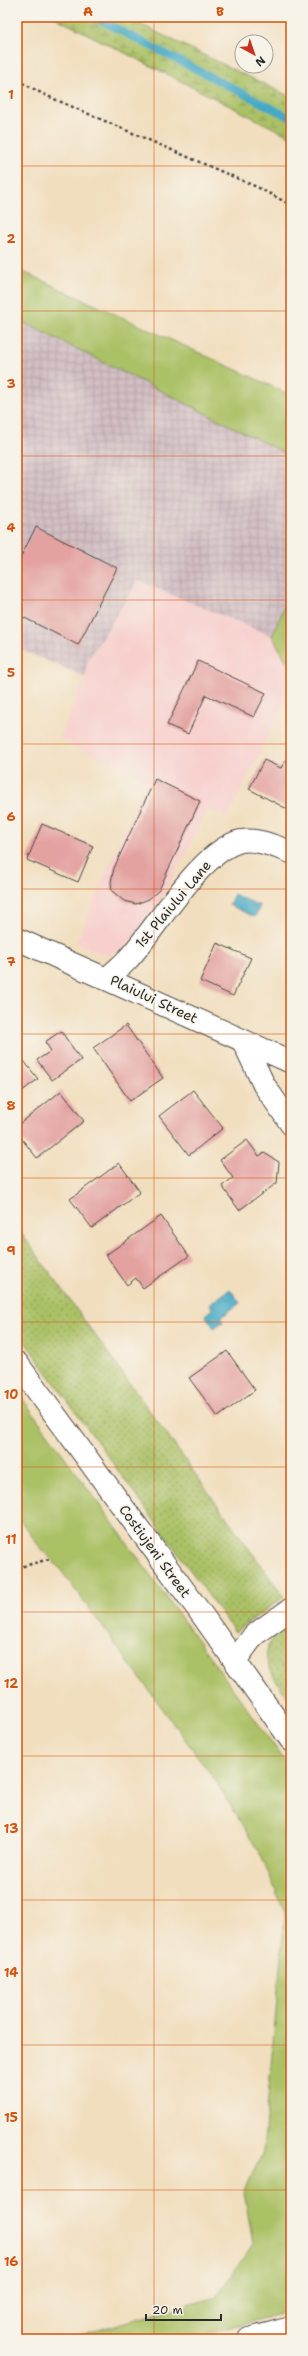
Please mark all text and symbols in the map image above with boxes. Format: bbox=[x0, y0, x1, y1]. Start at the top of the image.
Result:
text: A bbox=[83, 3, 93, 20]
text: B bbox=[216, 3, 224, 20]
north arrow bbox=[234, 34, 274, 74]
text: N bbox=[252, 53, 268, 70]
text: 1 bbox=[8, 86, 14, 103]
text: 2 bbox=[6, 230, 16, 247]
text: 3 bbox=[6, 375, 16, 392]
text: 4 bbox=[6, 519, 16, 536]
text: 5 bbox=[7, 664, 15, 681]
text: 6 bbox=[6, 808, 16, 825]
street label: 1st Plaiului Lane bbox=[131, 856, 215, 952]
text: 7 bbox=[6, 953, 16, 970]
street label: Plaiului Street bbox=[107, 971, 201, 1027]
text: 8 bbox=[6, 1097, 16, 1114]
text: 9 bbox=[6, 1242, 16, 1259]
text: 10 bbox=[4, 1386, 18, 1403]
street label: Costiujeni Street bbox=[115, 1501, 195, 1601]
text: 11 bbox=[5, 1531, 17, 1548]
text: 12 bbox=[4, 1675, 18, 1692]
text: 13 bbox=[4, 1820, 18, 1837]
text: 14 bbox=[4, 1964, 18, 1981]
text: 15 bbox=[4, 2109, 18, 2126]
text: 16 bbox=[4, 2253, 18, 2270]
scale bar bbox=[146, 2296, 221, 2322]
text: 20 m bbox=[152, 2302, 183, 2318]

